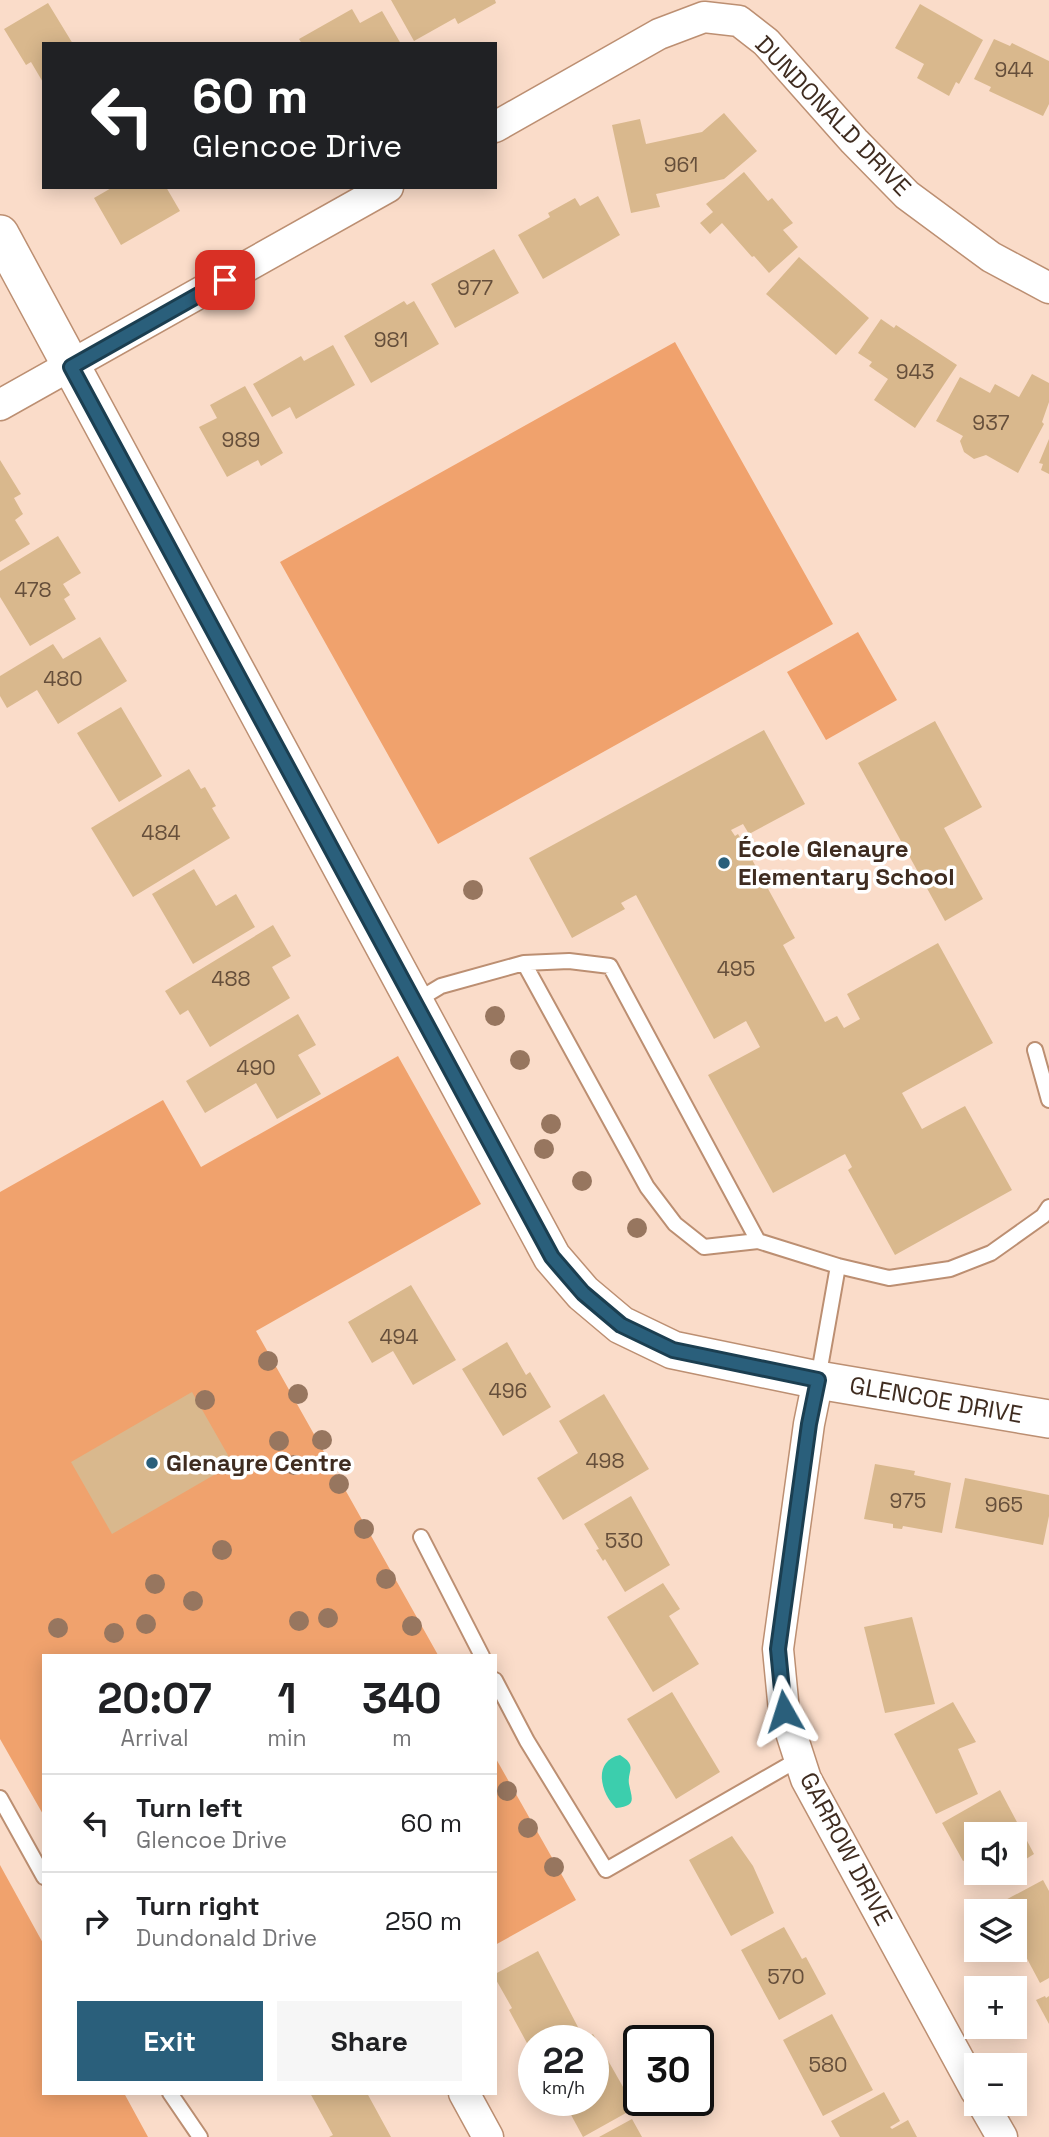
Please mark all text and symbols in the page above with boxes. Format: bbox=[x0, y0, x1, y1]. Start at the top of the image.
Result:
street label: DUNDONALD DRIVE bbox=[749, 29, 918, 202]
house number: 944 bbox=[994, 56, 1034, 83]
text: 60 m bbox=[192, 65, 308, 127]
icon: left bbox=[77, 70, 168, 161]
text: Glencoe Drive bbox=[192, 126, 402, 166]
house number: 961 bbox=[664, 151, 698, 178]
pin bbox=[195, 250, 255, 310]
icon: arrive bbox=[206, 261, 244, 299]
house number: 977 bbox=[457, 274, 493, 301]
house number: 981 bbox=[374, 326, 408, 353]
house number: 943 bbox=[896, 358, 934, 385]
house number: 937 bbox=[972, 409, 1010, 436]
house number: 989 bbox=[222, 426, 260, 453]
house number: 478 bbox=[14, 576, 52, 603]
house number: 480 bbox=[43, 665, 83, 692]
house number: 484 bbox=[141, 819, 181, 846]
place label: École Glenayre Elementary School bbox=[738, 833, 955, 892]
marker: École Glenayre Elementary School bbox=[716, 855, 732, 871]
house number: 495 bbox=[717, 955, 755, 982]
house number: 488 bbox=[211, 965, 251, 992]
house number: 490 bbox=[236, 1054, 276, 1081]
house number: 494 bbox=[379, 1323, 419, 1350]
street label: GLENCOE DRIVE bbox=[847, 1369, 1025, 1430]
house number: 496 bbox=[489, 1377, 527, 1404]
place label: Glenayre Centre bbox=[166, 1447, 352, 1478]
house number: 498 bbox=[585, 1447, 625, 1474]
marker: Glenayre Centre bbox=[144, 1455, 160, 1471]
house number: 975 bbox=[890, 1487, 926, 1514]
house number: 965 bbox=[985, 1491, 1023, 1518]
house number: 530 bbox=[605, 1527, 643, 1554]
text: 20:07 bbox=[97, 1672, 212, 1725]
text: 1 bbox=[277, 1672, 296, 1725]
text: 340 bbox=[362, 1672, 442, 1725]
position arrow bbox=[747, 1674, 821, 1748]
text: Arrival bbox=[120, 1723, 189, 1753]
text: min bbox=[267, 1723, 307, 1753]
text: m bbox=[392, 1723, 412, 1753]
street label: GARROW DRIVE bbox=[793, 1767, 900, 1931]
text: Turn left bbox=[136, 1791, 243, 1825]
icon: left bbox=[77, 1804, 115, 1842]
text: 60 m bbox=[400, 1806, 462, 1840]
map controls bbox=[964, 1822, 1027, 2116]
button: sound bbox=[964, 1822, 1027, 1885]
text: Glencoe Drive bbox=[136, 1825, 287, 1855]
text: Turn right bbox=[136, 1889, 260, 1923]
button: layers bbox=[964, 1899, 1027, 1962]
icon: right bbox=[77, 1902, 115, 1940]
text: 250 m bbox=[385, 1904, 462, 1938]
text: Dundonald Drive bbox=[136, 1923, 317, 1953]
house number: 570 bbox=[767, 1963, 805, 1990]
button: + bbox=[964, 1976, 1027, 2039]
button: Exit bbox=[77, 2001, 263, 2081]
button: Share bbox=[277, 2001, 462, 2081]
speed limit sign: 30 bbox=[623, 2025, 714, 2116]
text: 22 bbox=[543, 2039, 584, 2083]
house number: 580 bbox=[808, 2051, 848, 2078]
button: − bbox=[964, 2053, 1027, 2116]
text: km/h bbox=[542, 2076, 585, 2099]

